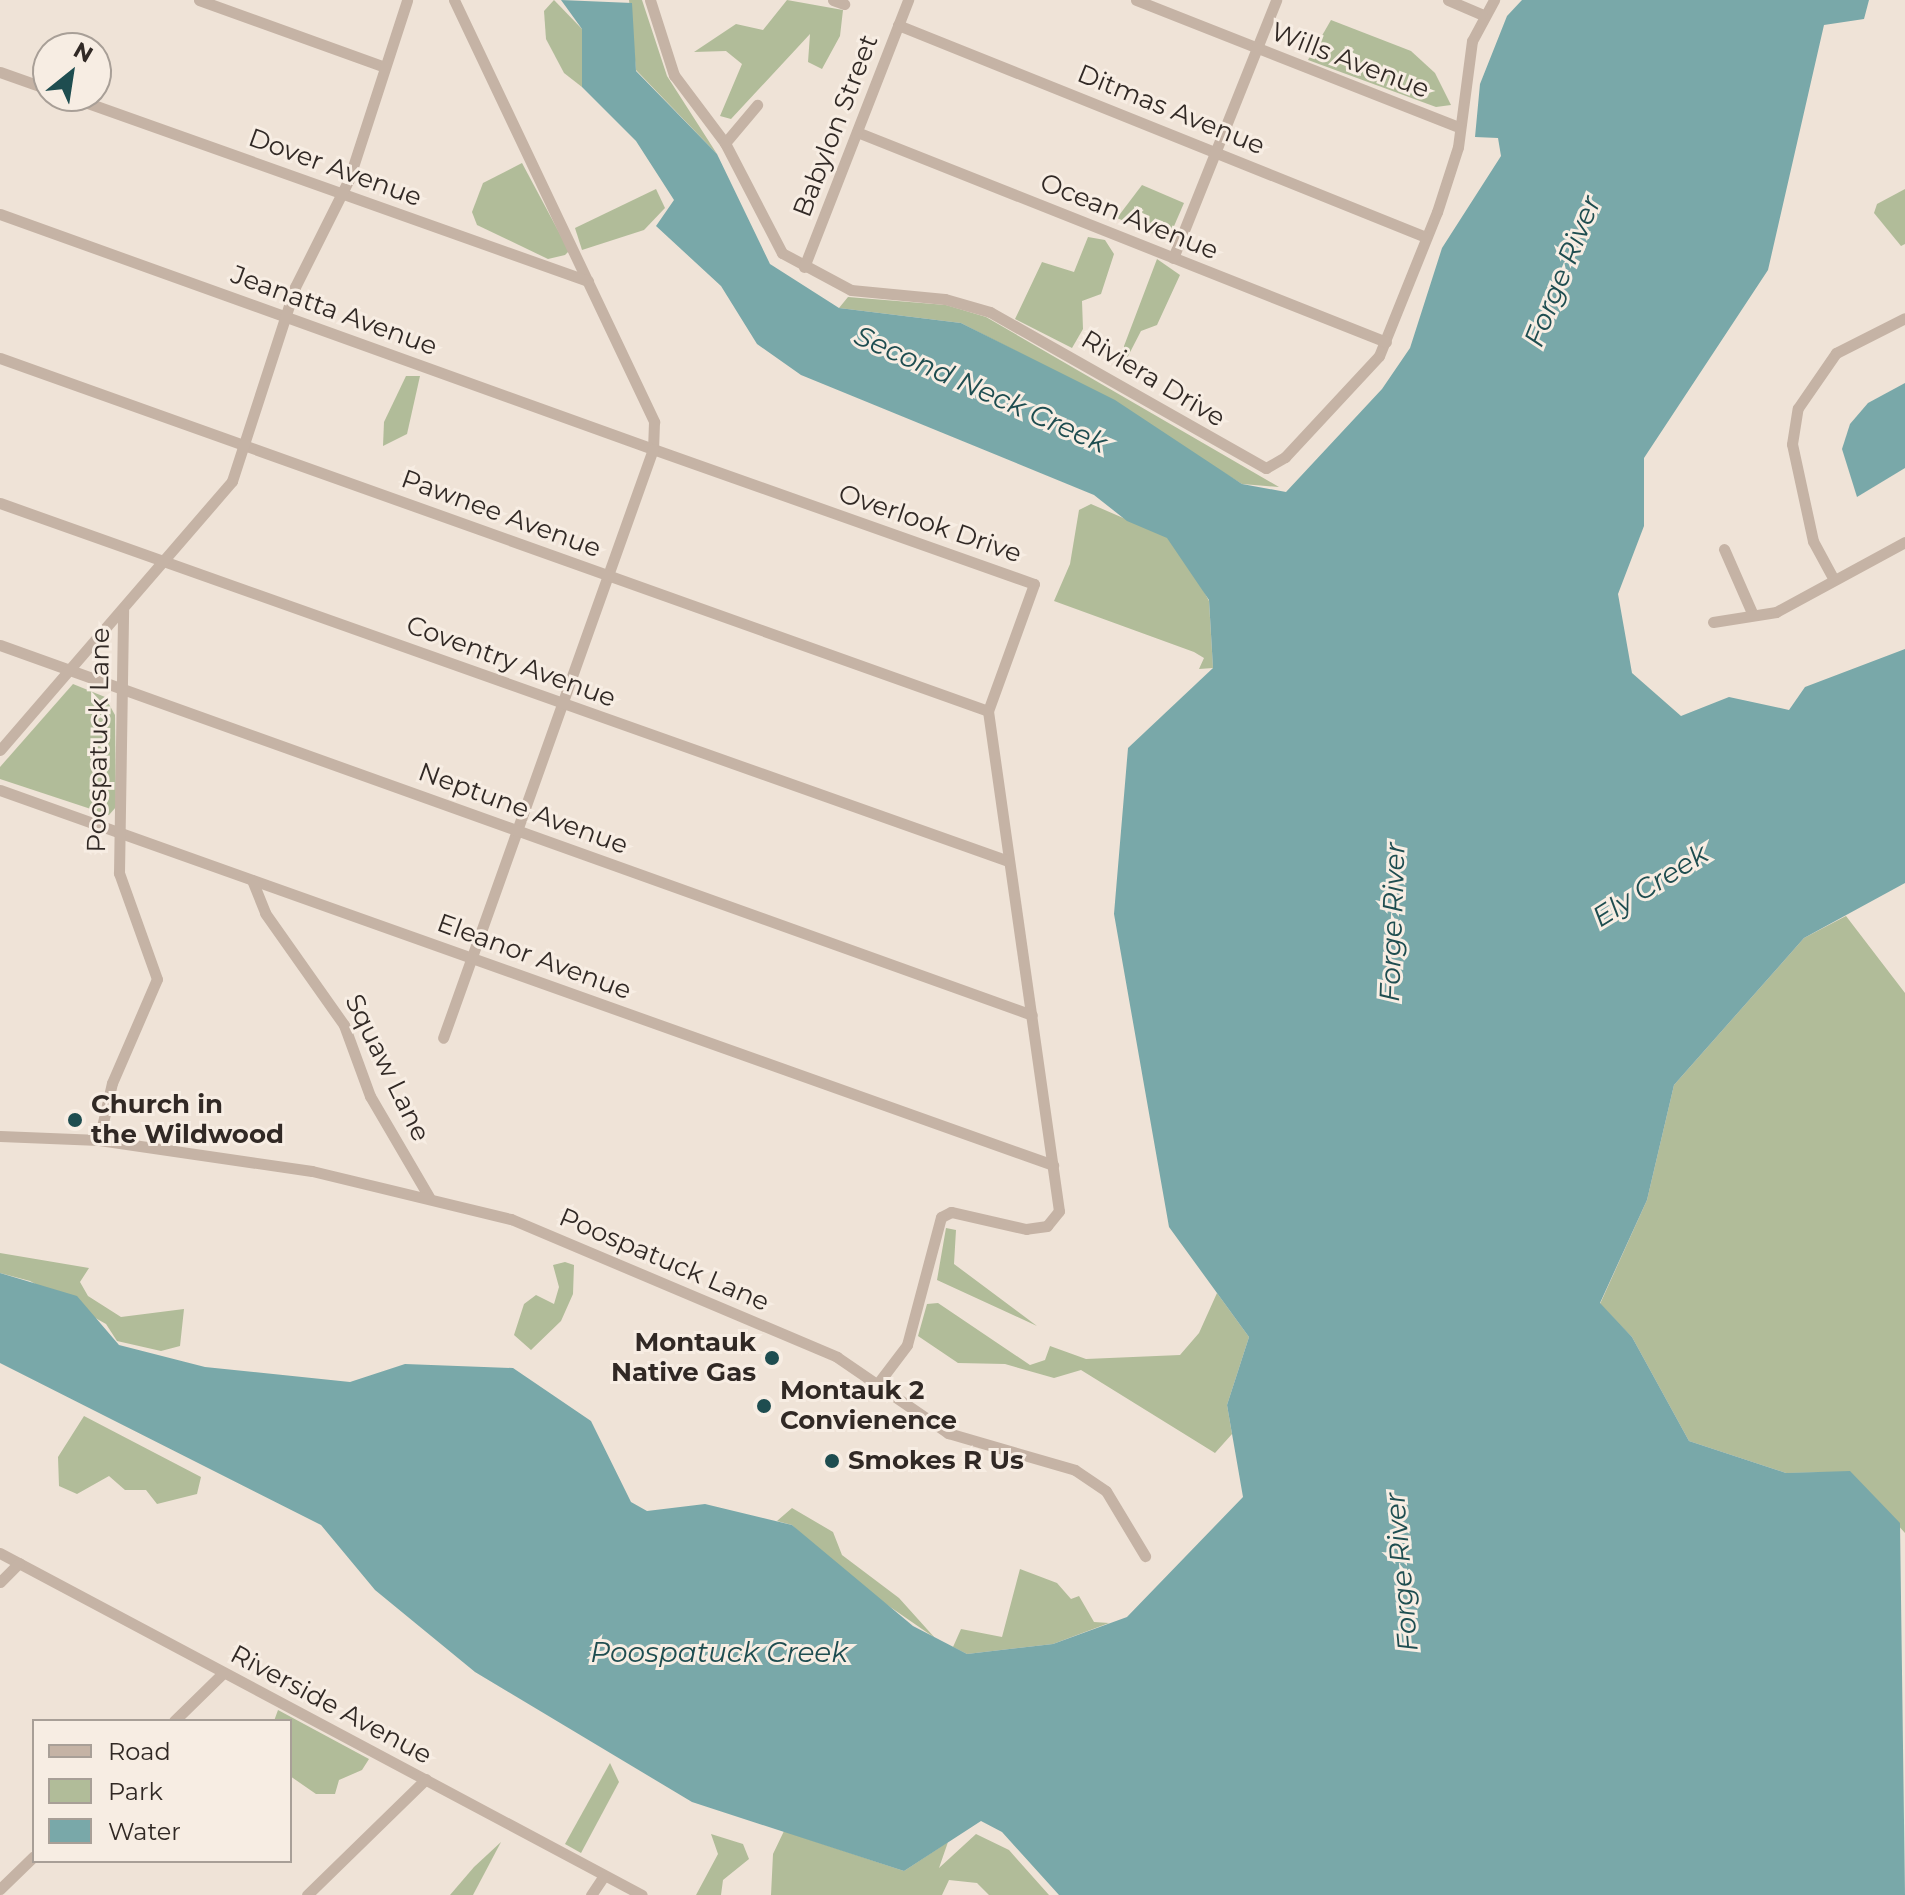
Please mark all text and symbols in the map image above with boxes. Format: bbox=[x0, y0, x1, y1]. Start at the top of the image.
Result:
street label: Wills Avenue bbox=[1266, 17, 1434, 105]
street label: Babylon Street bbox=[787, 31, 885, 221]
north arrow bbox=[32, 32, 112, 112]
text: N bbox=[69, 36, 98, 69]
street label: Ditmas Avenue bbox=[1073, 58, 1269, 162]
street label: Dover Avenue bbox=[244, 122, 426, 214]
street label: Ocean Avenue bbox=[1035, 167, 1223, 267]
water label: Forge River bbox=[1517, 191, 1607, 351]
street label: Jeanatta Avenue bbox=[227, 259, 441, 363]
water label: Second Neck Creek bbox=[849, 318, 1113, 460]
street label: Riviera Drive bbox=[1075, 324, 1231, 434]
street label: Pawnee Avenue bbox=[397, 463, 605, 565]
street label: Overlook Drive bbox=[834, 478, 1026, 570]
street label: Coventry Avenue bbox=[402, 610, 620, 714]
street label: Poospatuck Lane bbox=[81, 627, 117, 853]
street label: Neptune Avenue bbox=[414, 757, 632, 861]
water label: Ely Creek bbox=[1586, 836, 1714, 934]
water label: Forge River bbox=[1372, 842, 1412, 1002]
street label: Eleanor Avenue bbox=[433, 907, 635, 1007]
street label: Squaw Lane bbox=[338, 989, 436, 1147]
place label: Church in the Wildwood bbox=[91, 1089, 284, 1150]
marker: Church in the Wildwood bbox=[66, 1111, 84, 1129]
street label: Poospatuck Lane bbox=[554, 1202, 774, 1318]
place label: Montauk Native Gas bbox=[611, 1327, 756, 1388]
marker: Montauk Native Gas bbox=[763, 1349, 781, 1367]
place label: Montauk 2 Convienence bbox=[780, 1375, 957, 1436]
marker: Montauk 2 Convienence bbox=[755, 1397, 773, 1415]
place label: Smokes R Us bbox=[848, 1445, 1024, 1477]
marker: Smokes R Us bbox=[823, 1452, 841, 1470]
water label: Forge River bbox=[1377, 1491, 1425, 1653]
water label: Poospatuck Creek bbox=[590, 1635, 848, 1669]
street label: Riverside Avenue bbox=[225, 1639, 437, 1771]
legend bbox=[32, 1719, 292, 1863]
text: Road bbox=[108, 1737, 171, 1766]
text: Park bbox=[108, 1777, 163, 1806]
text: Water bbox=[108, 1817, 181, 1846]

